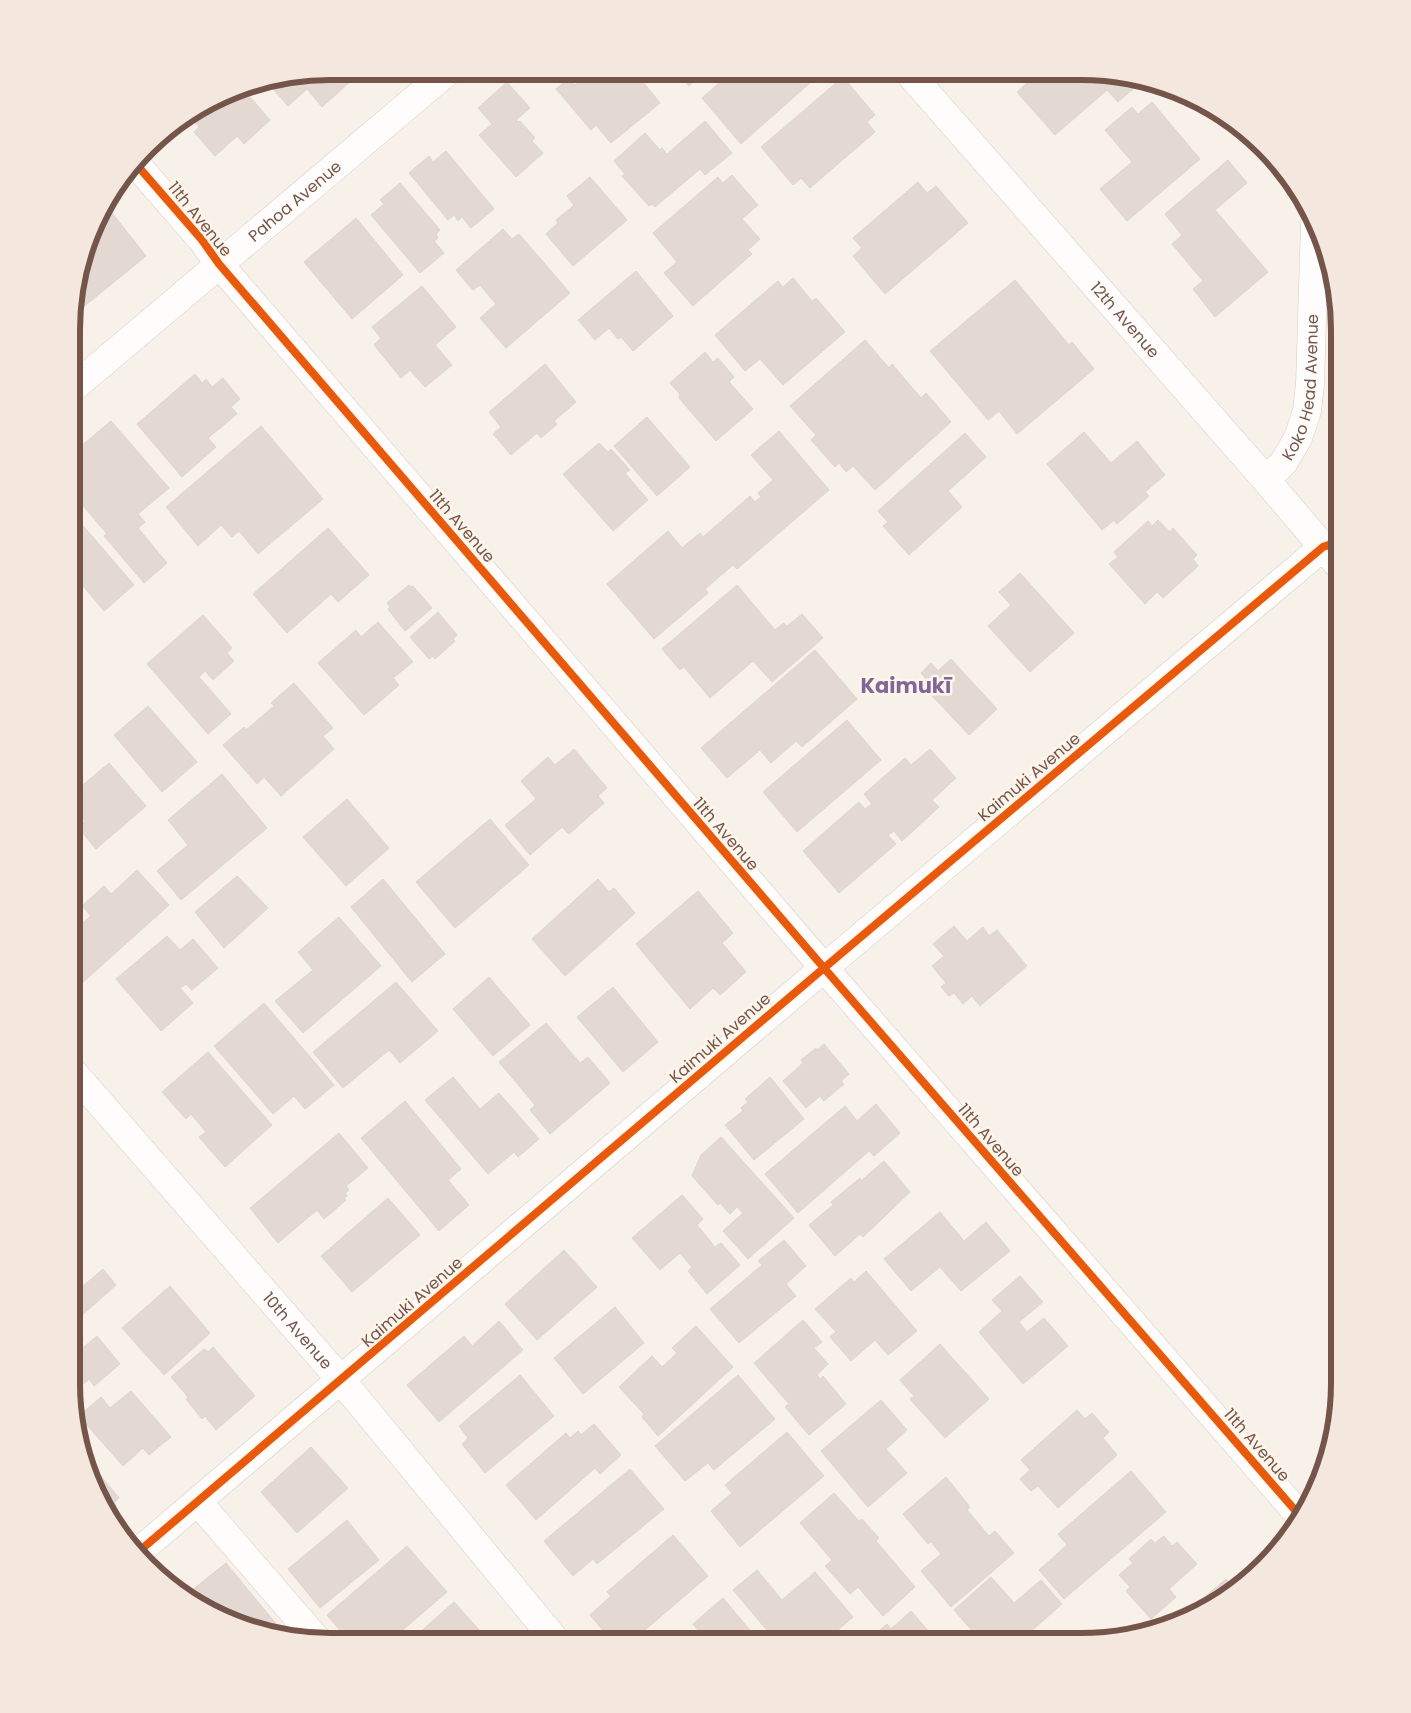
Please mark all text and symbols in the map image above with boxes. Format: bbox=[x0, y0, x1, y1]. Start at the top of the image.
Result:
street label: Pahoa Avenue bbox=[243, 155, 346, 247]
street label: 11th Avenue bbox=[163, 177, 238, 262]
street label: 12th Avenue bbox=[1085, 276, 1165, 363]
street label: Koko Head Avenue bbox=[1276, 314, 1324, 465]
street label: 11th Avenue bbox=[424, 484, 500, 568]
district label: Kaimukī bbox=[860, 671, 953, 700]
street label: Kaimuki Avenue bbox=[973, 727, 1085, 827]
street label: 11th Avenue bbox=[688, 792, 764, 876]
street label: Kaimuki Avenue bbox=[664, 987, 776, 1089]
street label: 11th Avenue bbox=[953, 1098, 1029, 1182]
street label: Kaimuki Avenue bbox=[356, 1251, 468, 1353]
street label: 10th Avenue bbox=[258, 1287, 338, 1374]
street label: 11th Avenue bbox=[1219, 1403, 1295, 1487]

